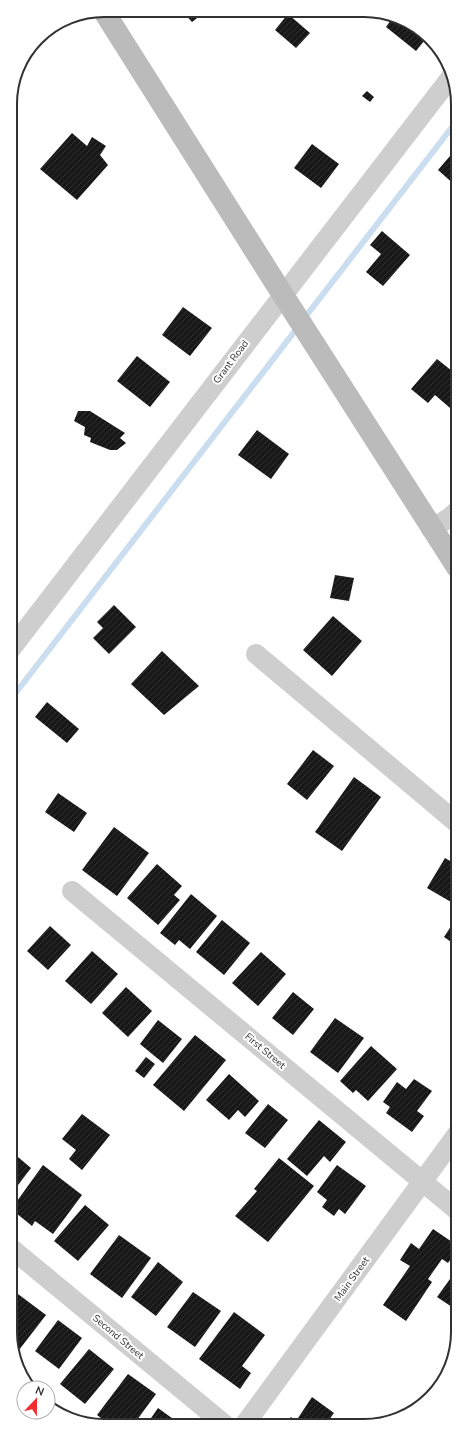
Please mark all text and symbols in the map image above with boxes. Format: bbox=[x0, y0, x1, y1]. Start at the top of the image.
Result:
street label: Grant Road bbox=[210, 337, 252, 387]
street label: First Street bbox=[242, 1030, 289, 1073]
street label: Main Street bbox=[331, 1254, 373, 1304]
street label: Second Street bbox=[89, 1311, 147, 1363]
north arrow bbox=[16, 1380, 56, 1420]
text: N bbox=[33, 1383, 46, 1400]

